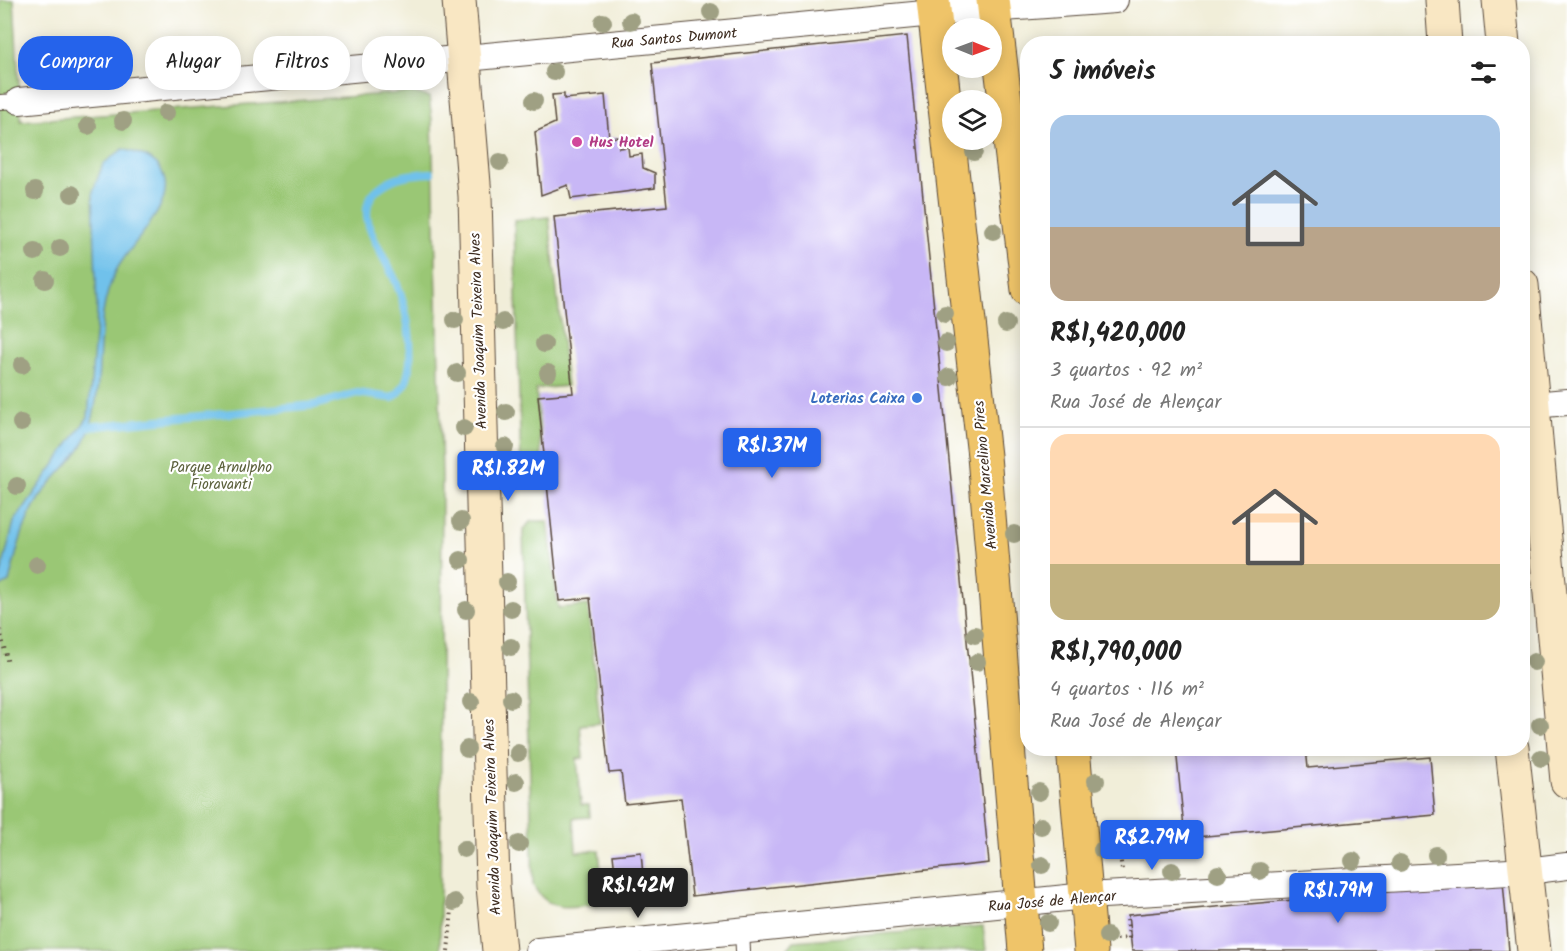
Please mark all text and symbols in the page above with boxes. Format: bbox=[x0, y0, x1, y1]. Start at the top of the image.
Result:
north arrow bbox=[942, 18, 1002, 78]
map controls bbox=[942, 18, 1002, 150]
street label: Rua Santos Dumont bbox=[610, 22, 738, 56]
chip: Comprar bbox=[18, 36, 133, 90]
chip: Alugar bbox=[145, 36, 241, 90]
chip: Filtros bbox=[253, 36, 350, 90]
chip: Novo bbox=[362, 36, 446, 90]
text: 5 imóveis bbox=[1050, 51, 1156, 93]
icon: filters bbox=[1467, 56, 1500, 89]
button: layers bbox=[942, 90, 1002, 150]
place label: Hus Hotel bbox=[589, 131, 654, 155]
marker: Hus Hotel bbox=[570, 135, 584, 149]
icon: home bbox=[1221, 154, 1329, 262]
street label: Avenida Joaquim Teixeira Alves bbox=[464, 232, 494, 430]
text: R$1,420,000 bbox=[1050, 313, 1185, 355]
text: 3 quartos · 92 m² bbox=[1050, 355, 1202, 387]
place label: Loterias Caixa bbox=[811, 387, 905, 411]
text: Rua José de Alençar bbox=[1050, 387, 1221, 419]
marker: Loterias Caixa bbox=[910, 391, 924, 405]
street label: Avenida Marcelino Pires bbox=[967, 399, 1004, 550]
pin: R$1.37M bbox=[717, 428, 827, 479]
text: R$1.37M bbox=[737, 431, 807, 463]
pin: R$1.82M bbox=[453, 451, 563, 502]
text: R$1.82M bbox=[471, 454, 545, 486]
park label: Parque Arnulpho Fioravanti bbox=[170, 456, 272, 497]
icon: home bbox=[1221, 473, 1329, 581]
text: R$1,790,000 bbox=[1050, 632, 1181, 674]
text: 4 quartos · 116 m² bbox=[1050, 674, 1204, 706]
text: Rua José de Alençar bbox=[1050, 706, 1221, 738]
street label: Avenida Joaquim Teixeira Alves bbox=[478, 718, 508, 916]
pin: R$2.79M bbox=[1097, 820, 1207, 871]
text: R$2.79M bbox=[1115, 823, 1189, 855]
pin: R$1.42M bbox=[583, 868, 693, 919]
text: R$1.42M bbox=[602, 871, 674, 903]
pin: R$1.79M bbox=[1283, 873, 1393, 924]
text: R$1.79M bbox=[1303, 876, 1373, 908]
street label: Rua José de Alençar bbox=[987, 884, 1118, 920]

